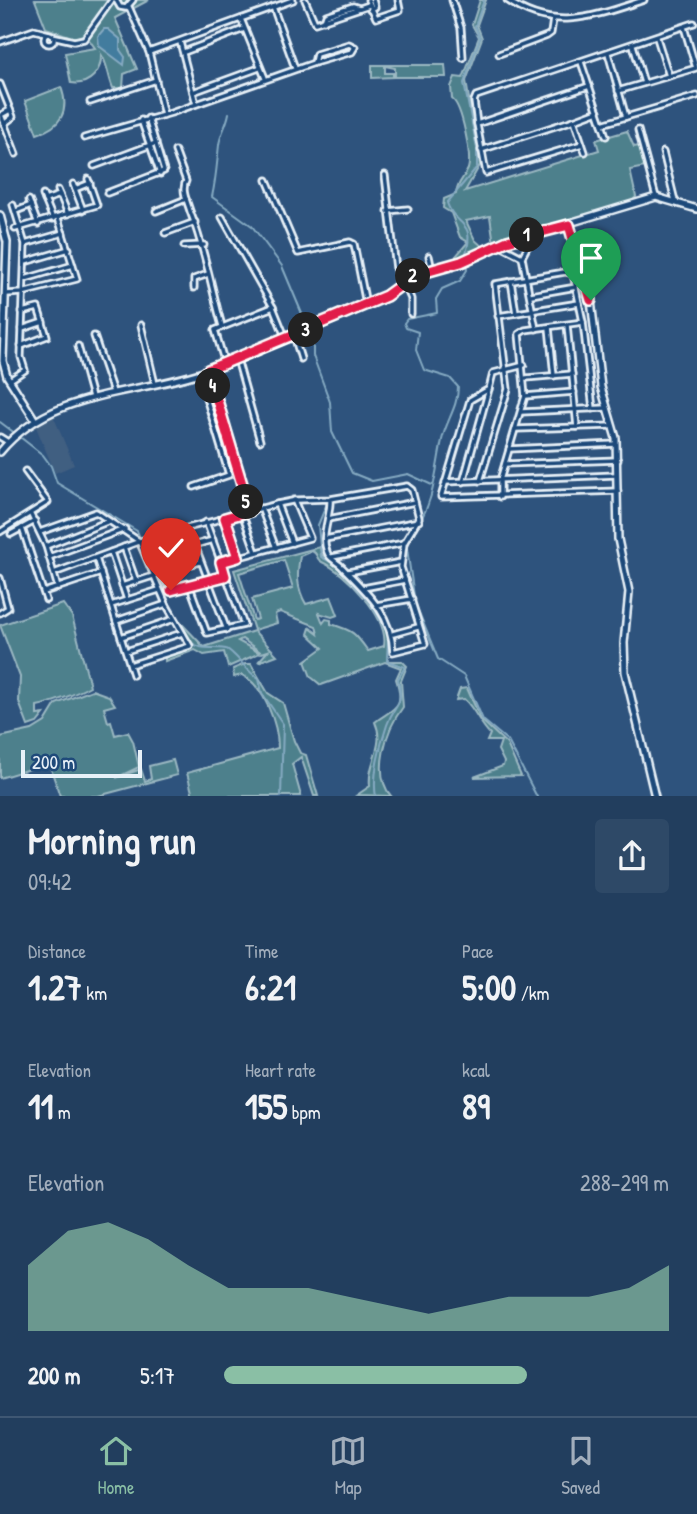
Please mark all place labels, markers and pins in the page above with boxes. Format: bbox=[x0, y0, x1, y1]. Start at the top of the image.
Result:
pin: 1 bbox=[510, 218, 544, 252]
pin bbox=[561, 228, 621, 300]
pin: 2 bbox=[396, 258, 430, 294]
pin: 3 bbox=[288, 312, 324, 348]
pin: 4 bbox=[196, 368, 230, 404]
pin: 5 bbox=[229, 484, 264, 520]
pin bbox=[141, 518, 201, 590]

